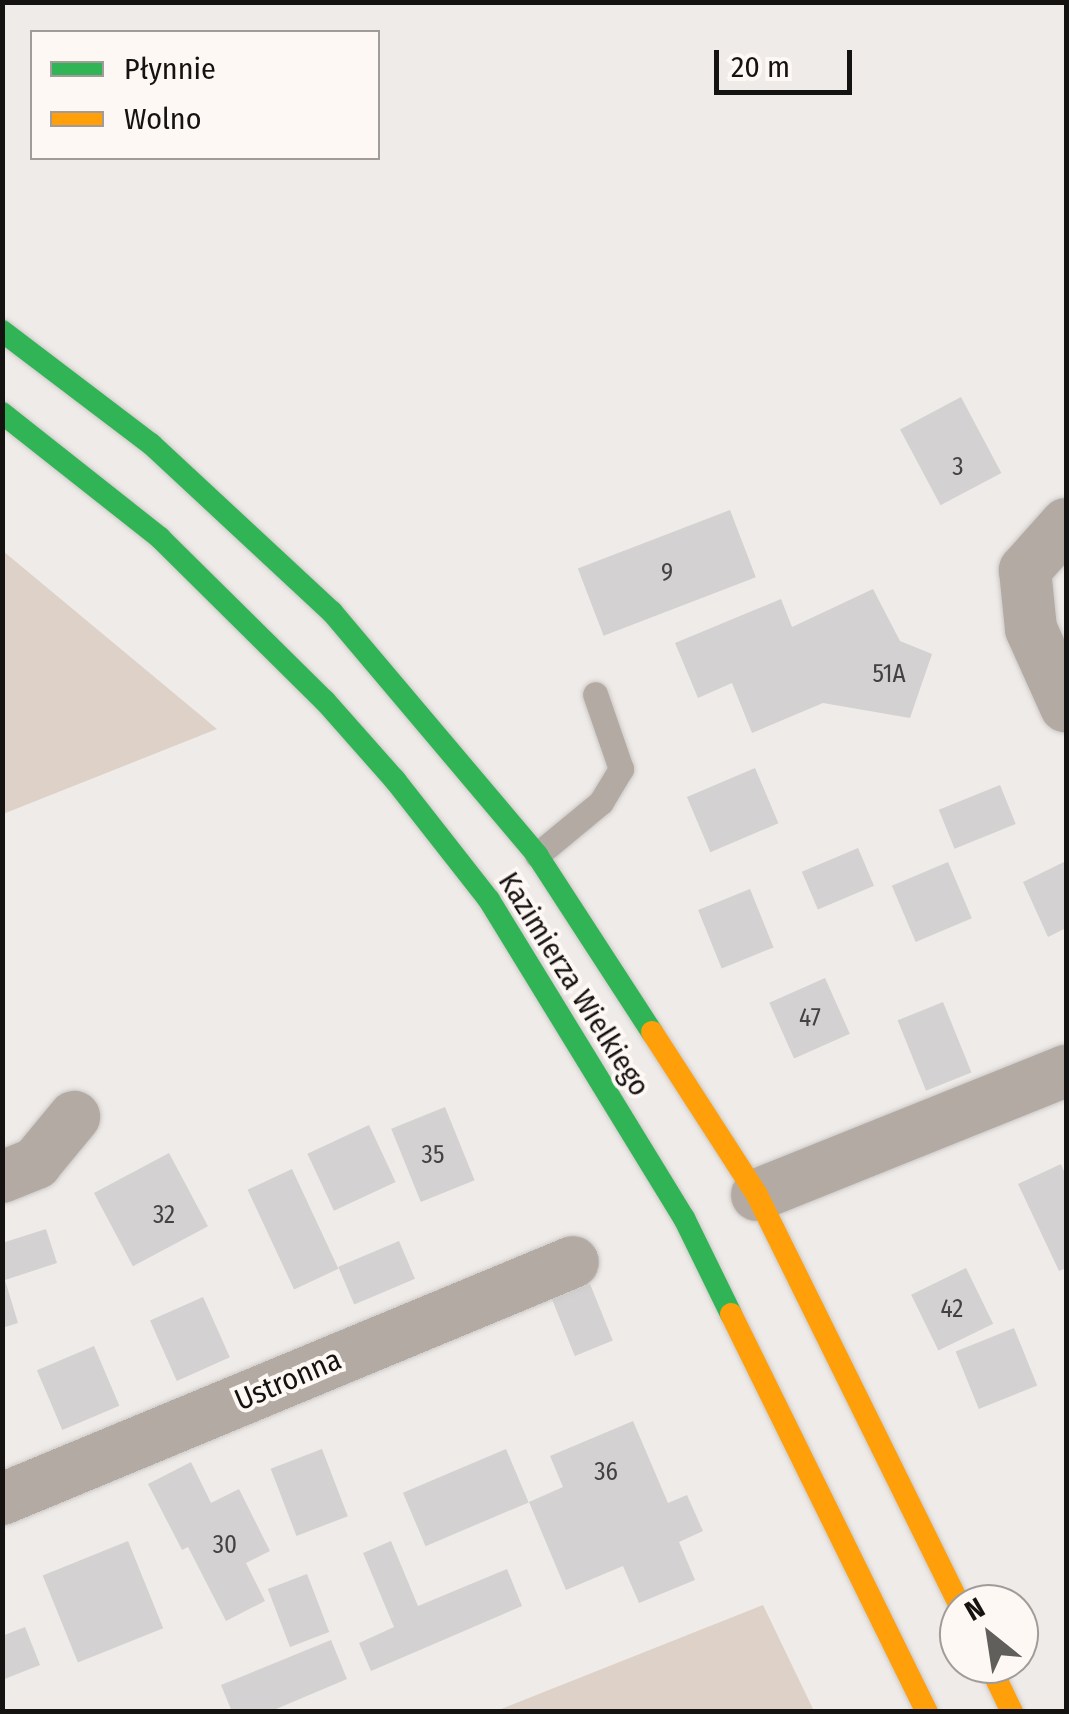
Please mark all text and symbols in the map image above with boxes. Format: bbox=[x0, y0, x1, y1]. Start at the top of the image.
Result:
legend bbox=[30, 30, 380, 160]
scale bar bbox=[719, 30, 856, 92]
text: 20 m bbox=[731, 49, 790, 85]
text: Płynnie bbox=[124, 51, 216, 87]
text: Wolno bbox=[124, 101, 201, 137]
house number: 3 bbox=[952, 452, 964, 482]
house number: 9 bbox=[661, 558, 673, 588]
house number: 51A bbox=[872, 659, 906, 689]
street label: Kazimierza Wielkiego bbox=[491, 865, 657, 1103]
house number: 47 bbox=[799, 1003, 821, 1033]
house number: 35 bbox=[422, 1140, 444, 1170]
house number: 32 bbox=[153, 1200, 175, 1230]
house number: 42 bbox=[941, 1294, 963, 1324]
street label: Ustronna bbox=[229, 1342, 347, 1418]
house number: 36 bbox=[594, 1457, 618, 1487]
house number: 30 bbox=[213, 1530, 237, 1560]
north arrow bbox=[939, 1584, 1039, 1684]
text: N bbox=[959, 1591, 990, 1628]

